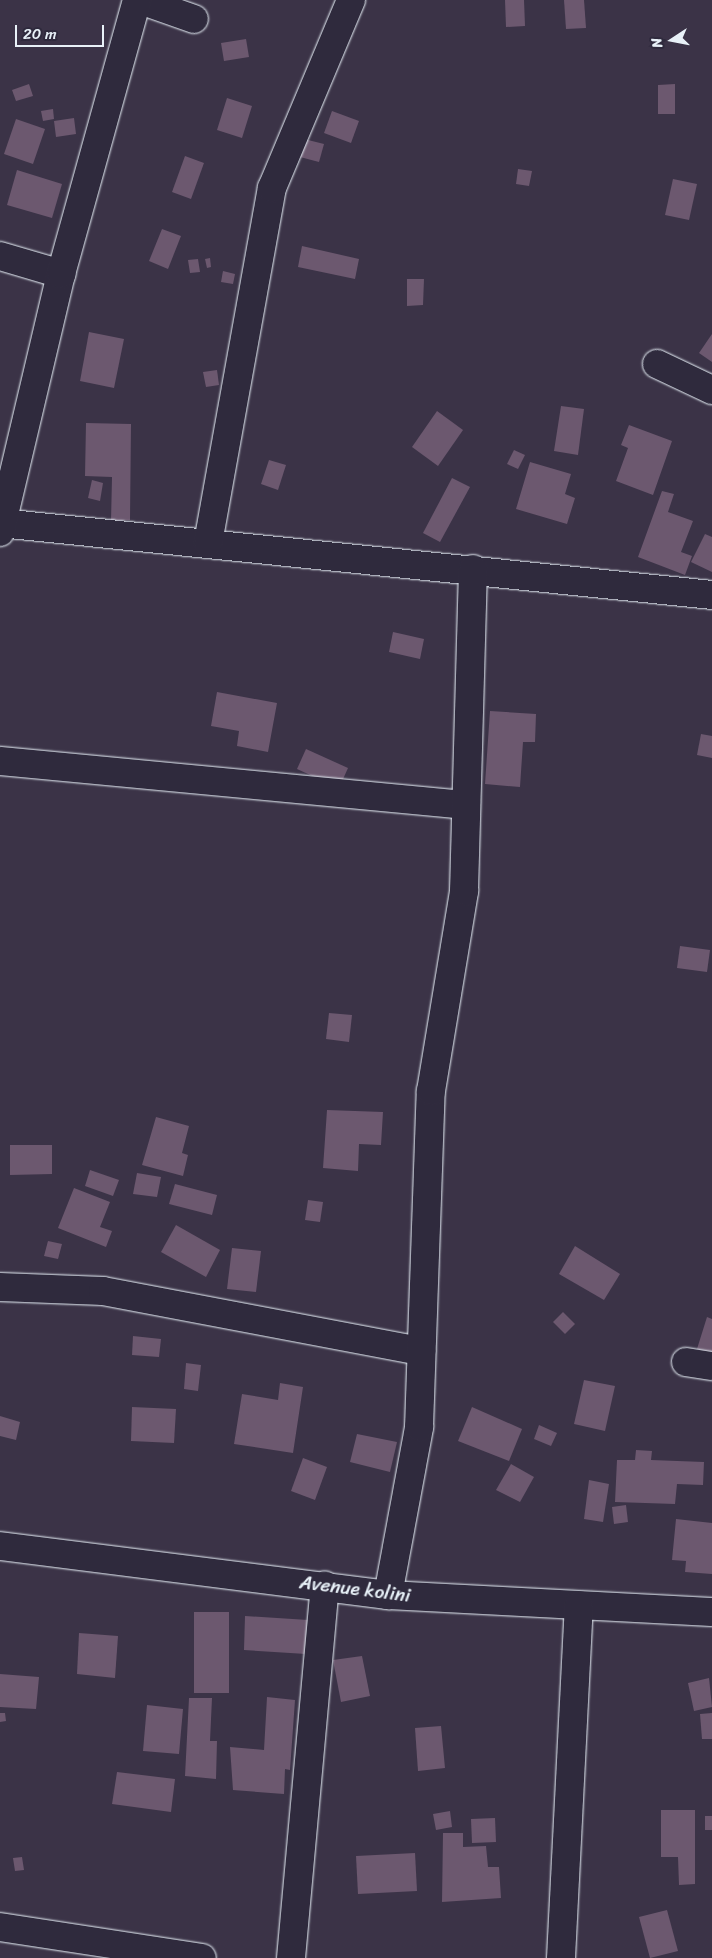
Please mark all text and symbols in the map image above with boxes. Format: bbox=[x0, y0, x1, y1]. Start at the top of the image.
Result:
scale bar bbox=[18, 15, 106, 47]
north arrow bbox=[647, 15, 697, 65]
text: 20 m bbox=[23, 21, 57, 47]
text: N bbox=[644, 36, 670, 50]
street label: Avenue kolini bbox=[298, 1571, 412, 1607]

